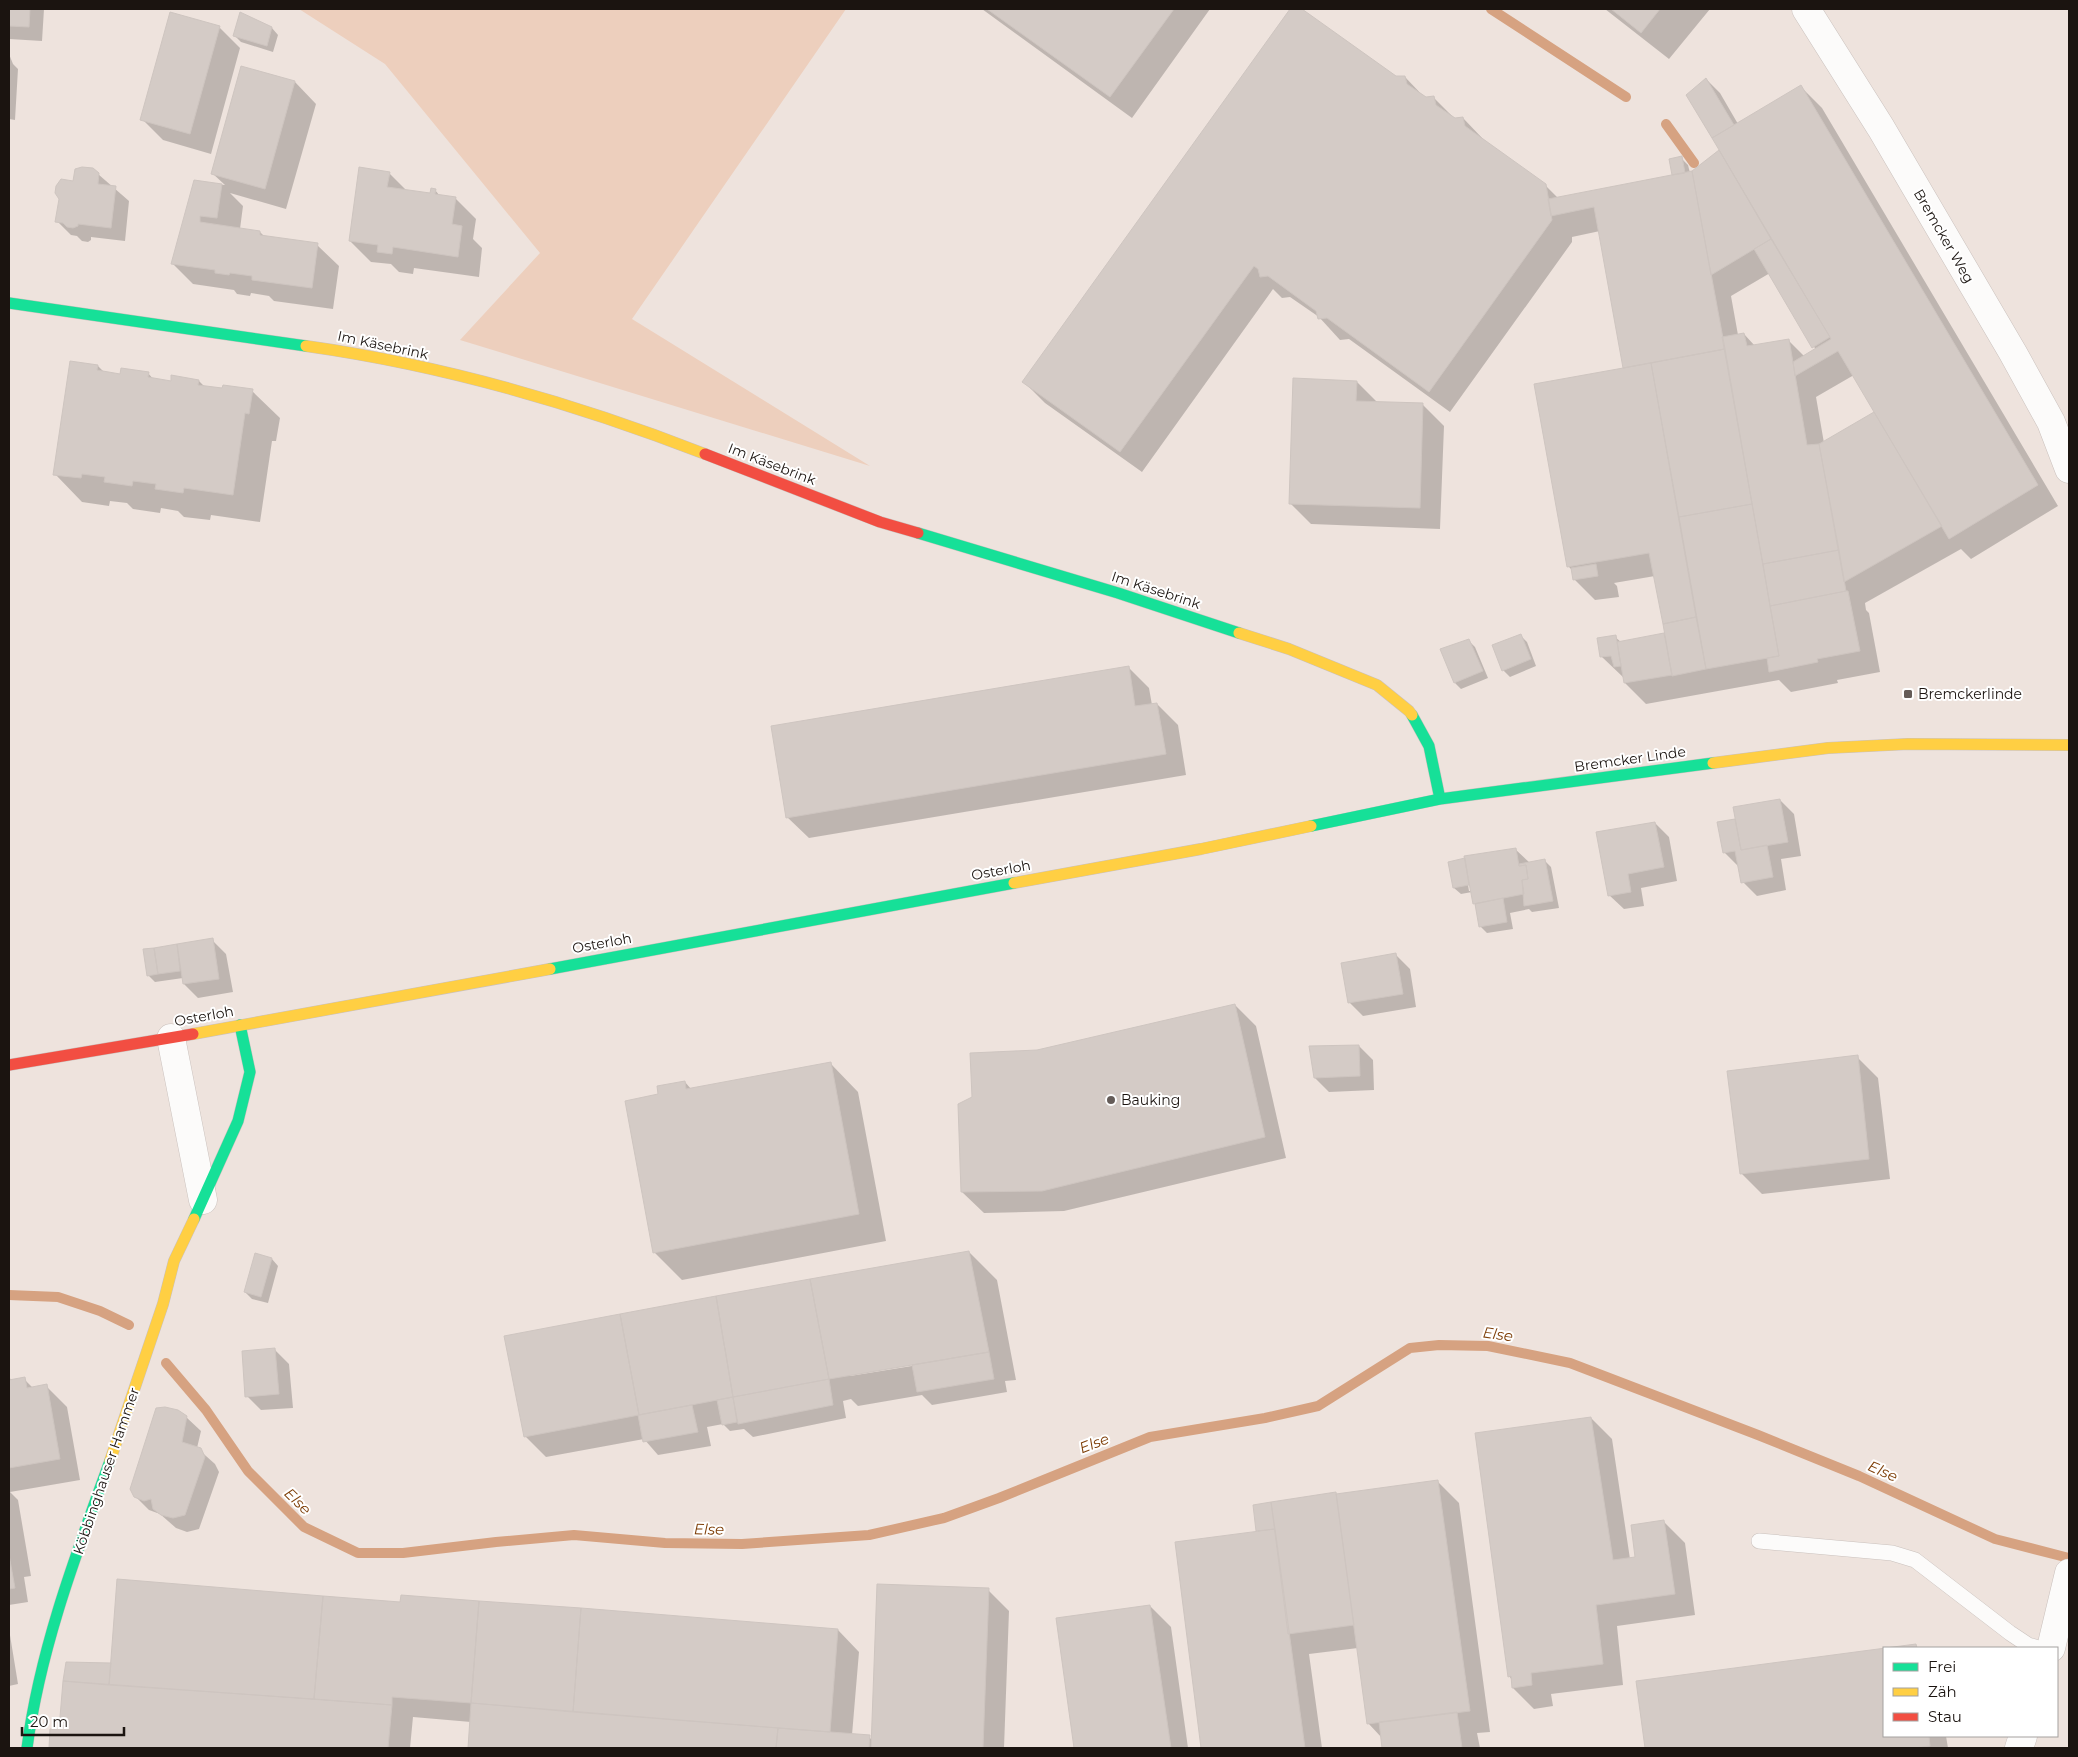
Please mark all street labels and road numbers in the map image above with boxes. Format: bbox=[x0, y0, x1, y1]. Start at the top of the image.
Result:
street label: Bremcker Weg bbox=[1910, 186, 1978, 286]
street label: Im Käsebrink bbox=[336, 327, 431, 364]
street label: Im Käsebrink bbox=[726, 439, 819, 489]
street label: Im Käsebrink bbox=[1109, 567, 1203, 613]
street label: Bremcker Linde bbox=[1573, 742, 1687, 776]
street label: Osterloh bbox=[970, 856, 1032, 884]
street label: Osterloh bbox=[571, 929, 633, 957]
street label: Osterloh bbox=[173, 1002, 235, 1030]
street label: Köbbinghauser Hammer bbox=[69, 1385, 143, 1557]

